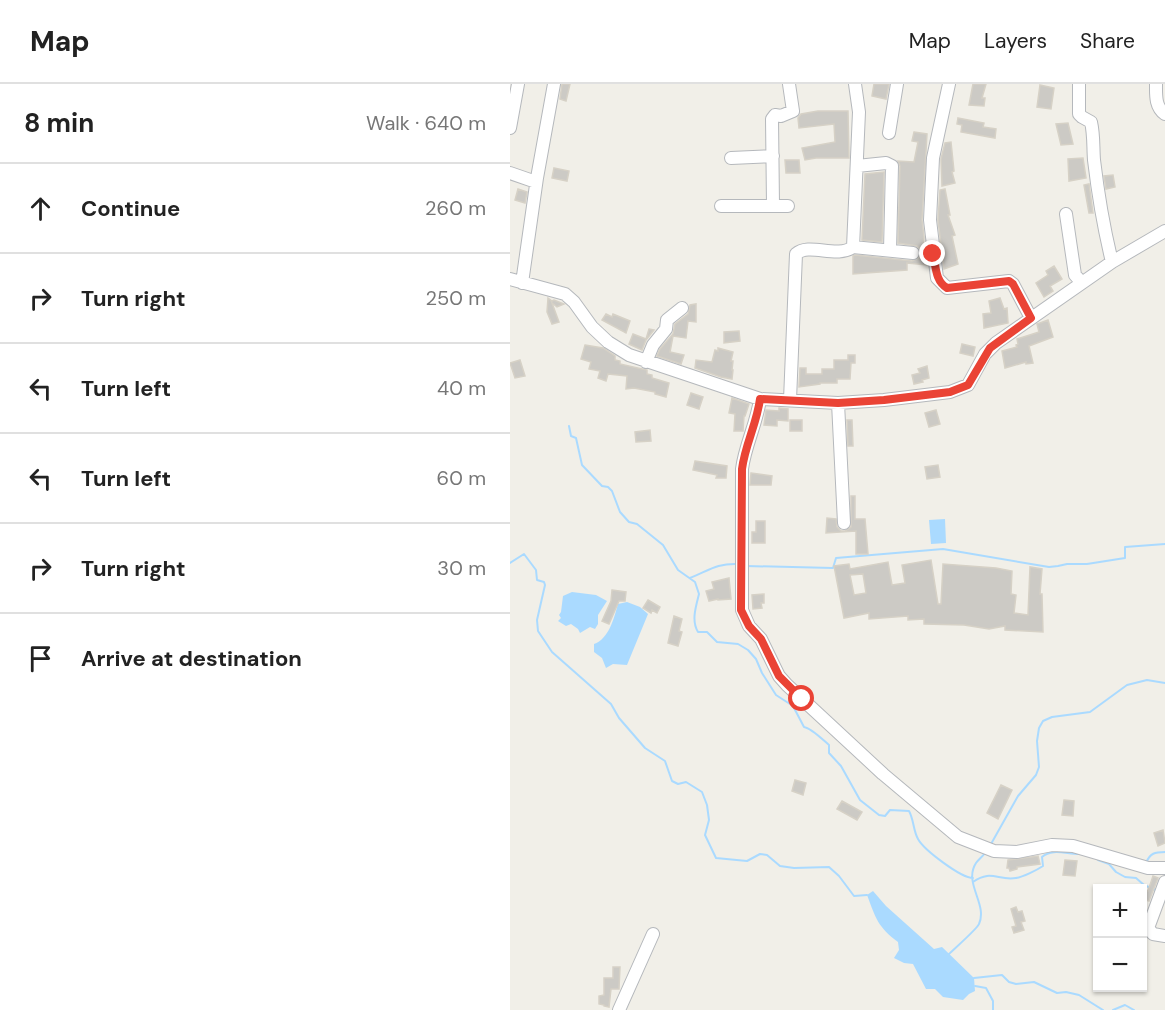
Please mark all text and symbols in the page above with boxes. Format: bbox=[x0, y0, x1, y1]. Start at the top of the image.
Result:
text: Map bbox=[30, 23, 90, 60]
text: Map bbox=[909, 27, 951, 55]
text: Layers bbox=[984, 27, 1047, 55]
text: Share bbox=[1080, 27, 1135, 55]
text: 8 min bbox=[24, 106, 94, 140]
text: Walk · 640 m bbox=[366, 110, 486, 136]
icon: ahead bbox=[24, 192, 57, 225]
text: Continue bbox=[81, 194, 180, 223]
text: 260 m bbox=[425, 195, 486, 221]
route end bbox=[919, 240, 945, 266]
icon: right bbox=[24, 282, 57, 315]
text: Turn right bbox=[81, 284, 186, 313]
text: 250 m bbox=[425, 285, 486, 311]
icon: left bbox=[24, 372, 57, 405]
text: Turn left bbox=[81, 374, 171, 403]
text: 40 m bbox=[437, 375, 486, 401]
icon: left bbox=[24, 462, 57, 495]
text: Turn left bbox=[81, 464, 171, 493]
text: 60 m bbox=[437, 465, 486, 491]
icon: right bbox=[24, 552, 57, 585]
text: Turn right bbox=[81, 554, 186, 583]
text: 30 m bbox=[437, 555, 486, 581]
icon: arrive bbox=[24, 642, 57, 675]
text: Arrive at destination bbox=[81, 644, 302, 673]
route start bbox=[788, 685, 814, 711]
map controls bbox=[1093, 884, 1147, 992]
button: + bbox=[1093, 884, 1147, 938]
button: − bbox=[1093, 938, 1147, 992]

